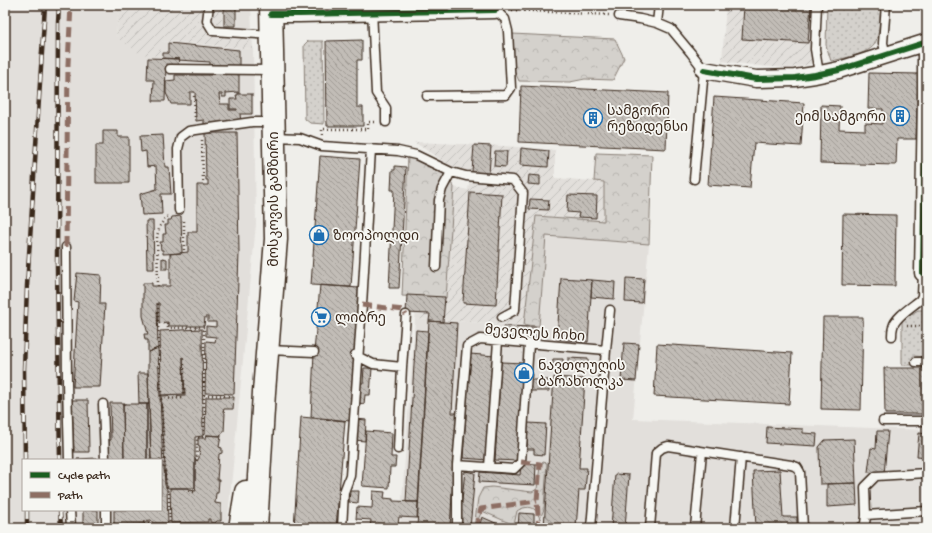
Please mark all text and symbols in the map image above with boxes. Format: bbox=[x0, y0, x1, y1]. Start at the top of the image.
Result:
place label: სამგორი რეზიდენსი bbox=[607, 103, 688, 137]
building icon: ეიმ სამგორი bbox=[889, 105, 911, 127]
building icon: სამგორი რეზიდენსი bbox=[582, 107, 604, 129]
place label: ეიმ სამგორი bbox=[795, 109, 886, 127]
street label: მოსკოვის გამზირი bbox=[266, 131, 284, 267]
shop icon: ზოოპოლდი bbox=[308, 224, 330, 246]
place label: ზოოპოლდი bbox=[333, 229, 419, 246]
supermarket icon: ლიბრე bbox=[310, 306, 332, 328]
place label: ლიბრე bbox=[335, 310, 386, 328]
street label: მეველეს ჩიხი bbox=[484, 323, 586, 346]
place label: ნავთლუღის ბარახოლკა bbox=[538, 359, 626, 392]
shop icon: ნავთლუღის ბარახოლკა bbox=[513, 362, 535, 384]
legend bbox=[22, 459, 162, 511]
text: Cycle path bbox=[58, 470, 111, 484]
text: Path bbox=[57, 490, 83, 504]

